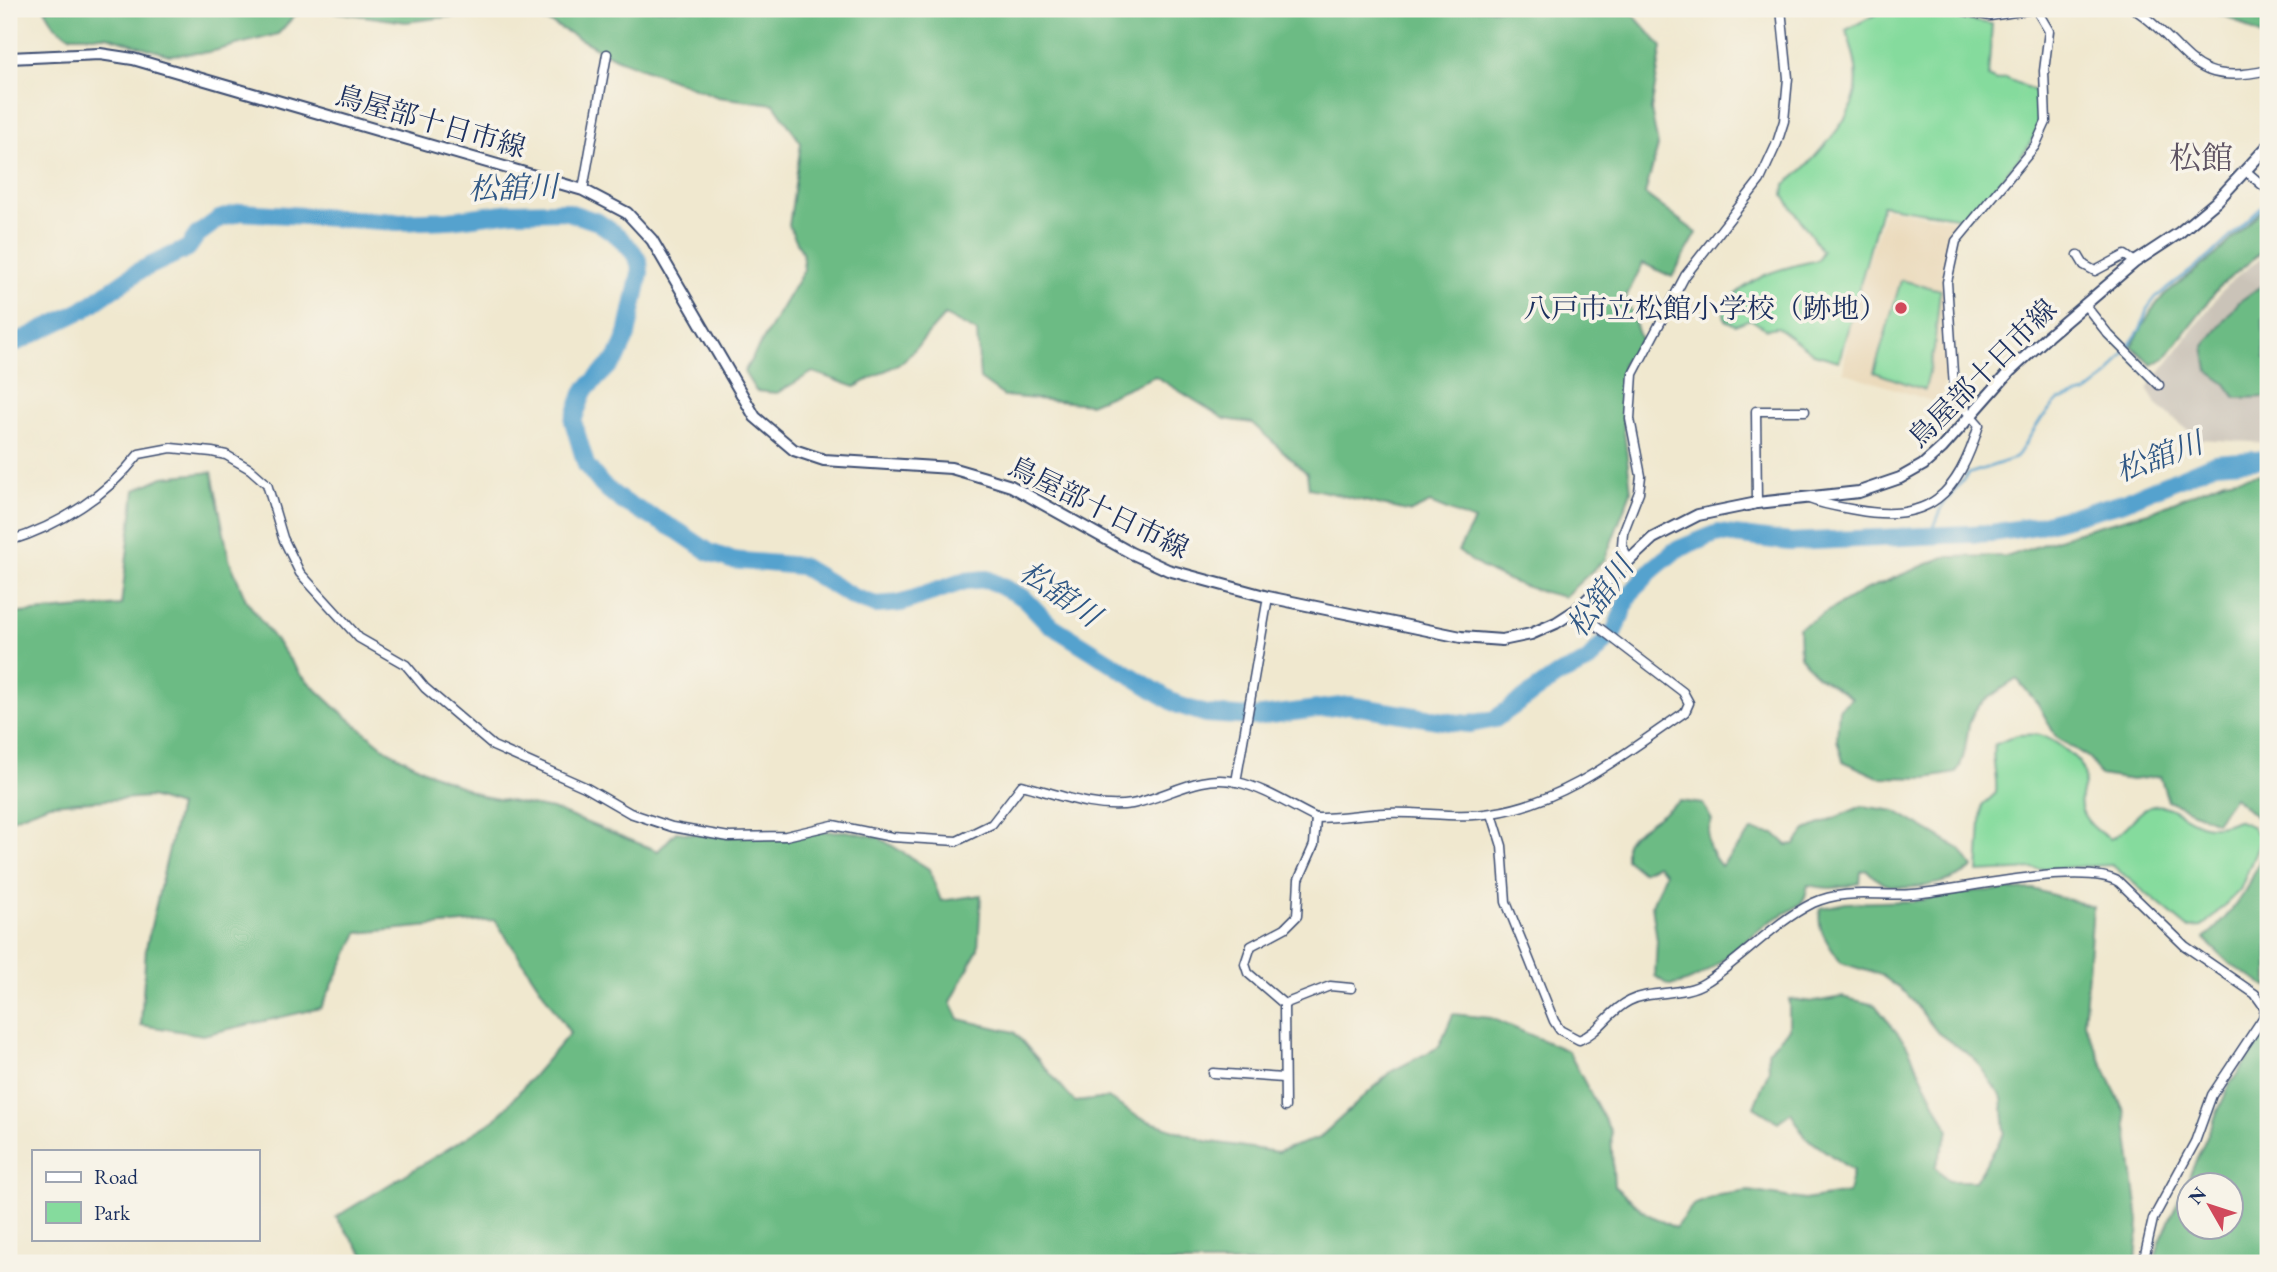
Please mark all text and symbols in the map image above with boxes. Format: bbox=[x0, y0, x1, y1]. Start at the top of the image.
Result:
street label: 鳥屋部十日市線 bbox=[332, 77, 530, 165]
district label: 松館 bbox=[2169, 137, 2233, 179]
water label: 松舘川 bbox=[467, 166, 562, 209]
place label: 八戸市立松館小学校（跡地） bbox=[1523, 290, 1887, 326]
street label: 鳥屋部十日市線 bbox=[1900, 291, 2064, 455]
marker: 八戸市立松館小学校（跡地） bbox=[1893, 300, 1909, 316]
water label: 松舘川 bbox=[2110, 422, 2211, 490]
street label: 鳥屋部十日市線 bbox=[1003, 448, 1195, 566]
water label: 松舘川 bbox=[1557, 546, 1644, 645]
water label: 松舘川 bbox=[1012, 552, 1111, 637]
legend bbox=[32, 1150, 259, 1240]
text: Road bbox=[94, 1163, 138, 1190]
north arrow bbox=[2176, 1170, 2246, 1240]
text: N bbox=[2183, 1181, 2212, 1209]
text: Park bbox=[94, 1199, 131, 1226]

